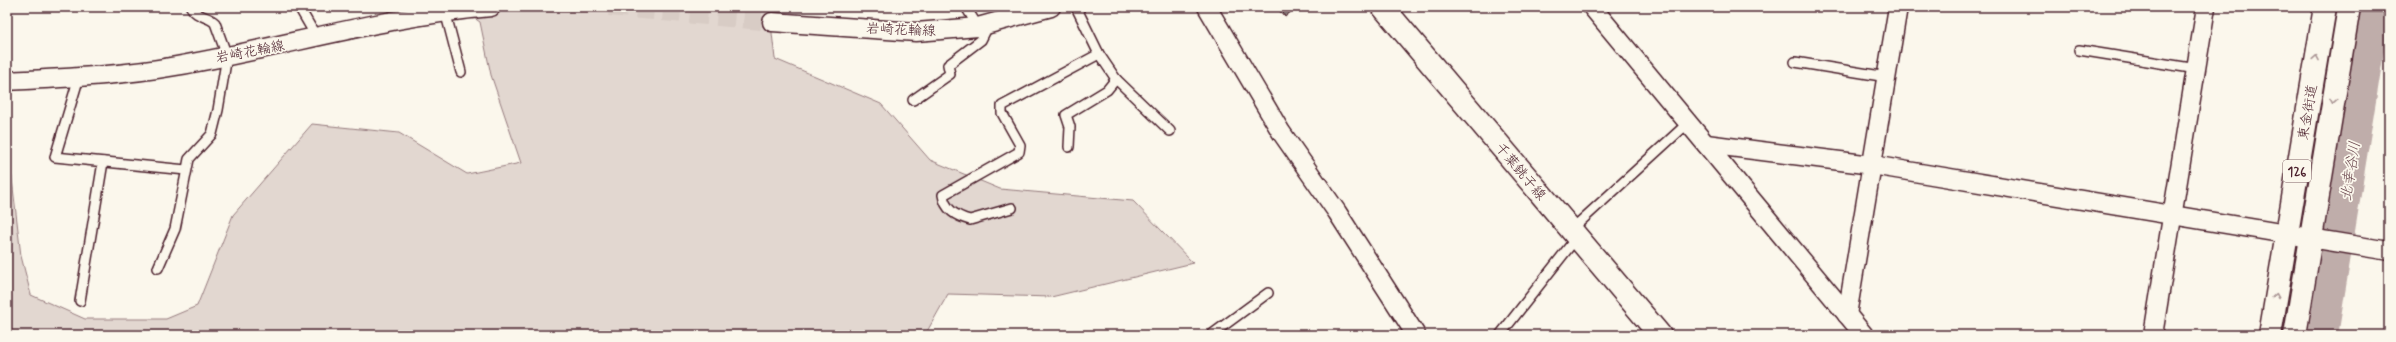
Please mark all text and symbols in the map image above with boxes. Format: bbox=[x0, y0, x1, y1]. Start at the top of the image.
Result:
street label: 岩崎花輪線 bbox=[866, 20, 936, 40]
street label: 岩崎花輪線 bbox=[214, 36, 286, 67]
one-way arrow bbox=[2311, 55, 2320, 61]
street label: 東金街道 bbox=[2294, 83, 2322, 141]
one-way arrow bbox=[2329, 98, 2338, 104]
street label: 千葉銚子線 bbox=[1491, 139, 1550, 204]
water label: 北幸谷川 bbox=[2336, 140, 2366, 202]
road number: 126 bbox=[2283, 160, 2311, 182]
one-way arrow bbox=[2271, 293, 2280, 300]

